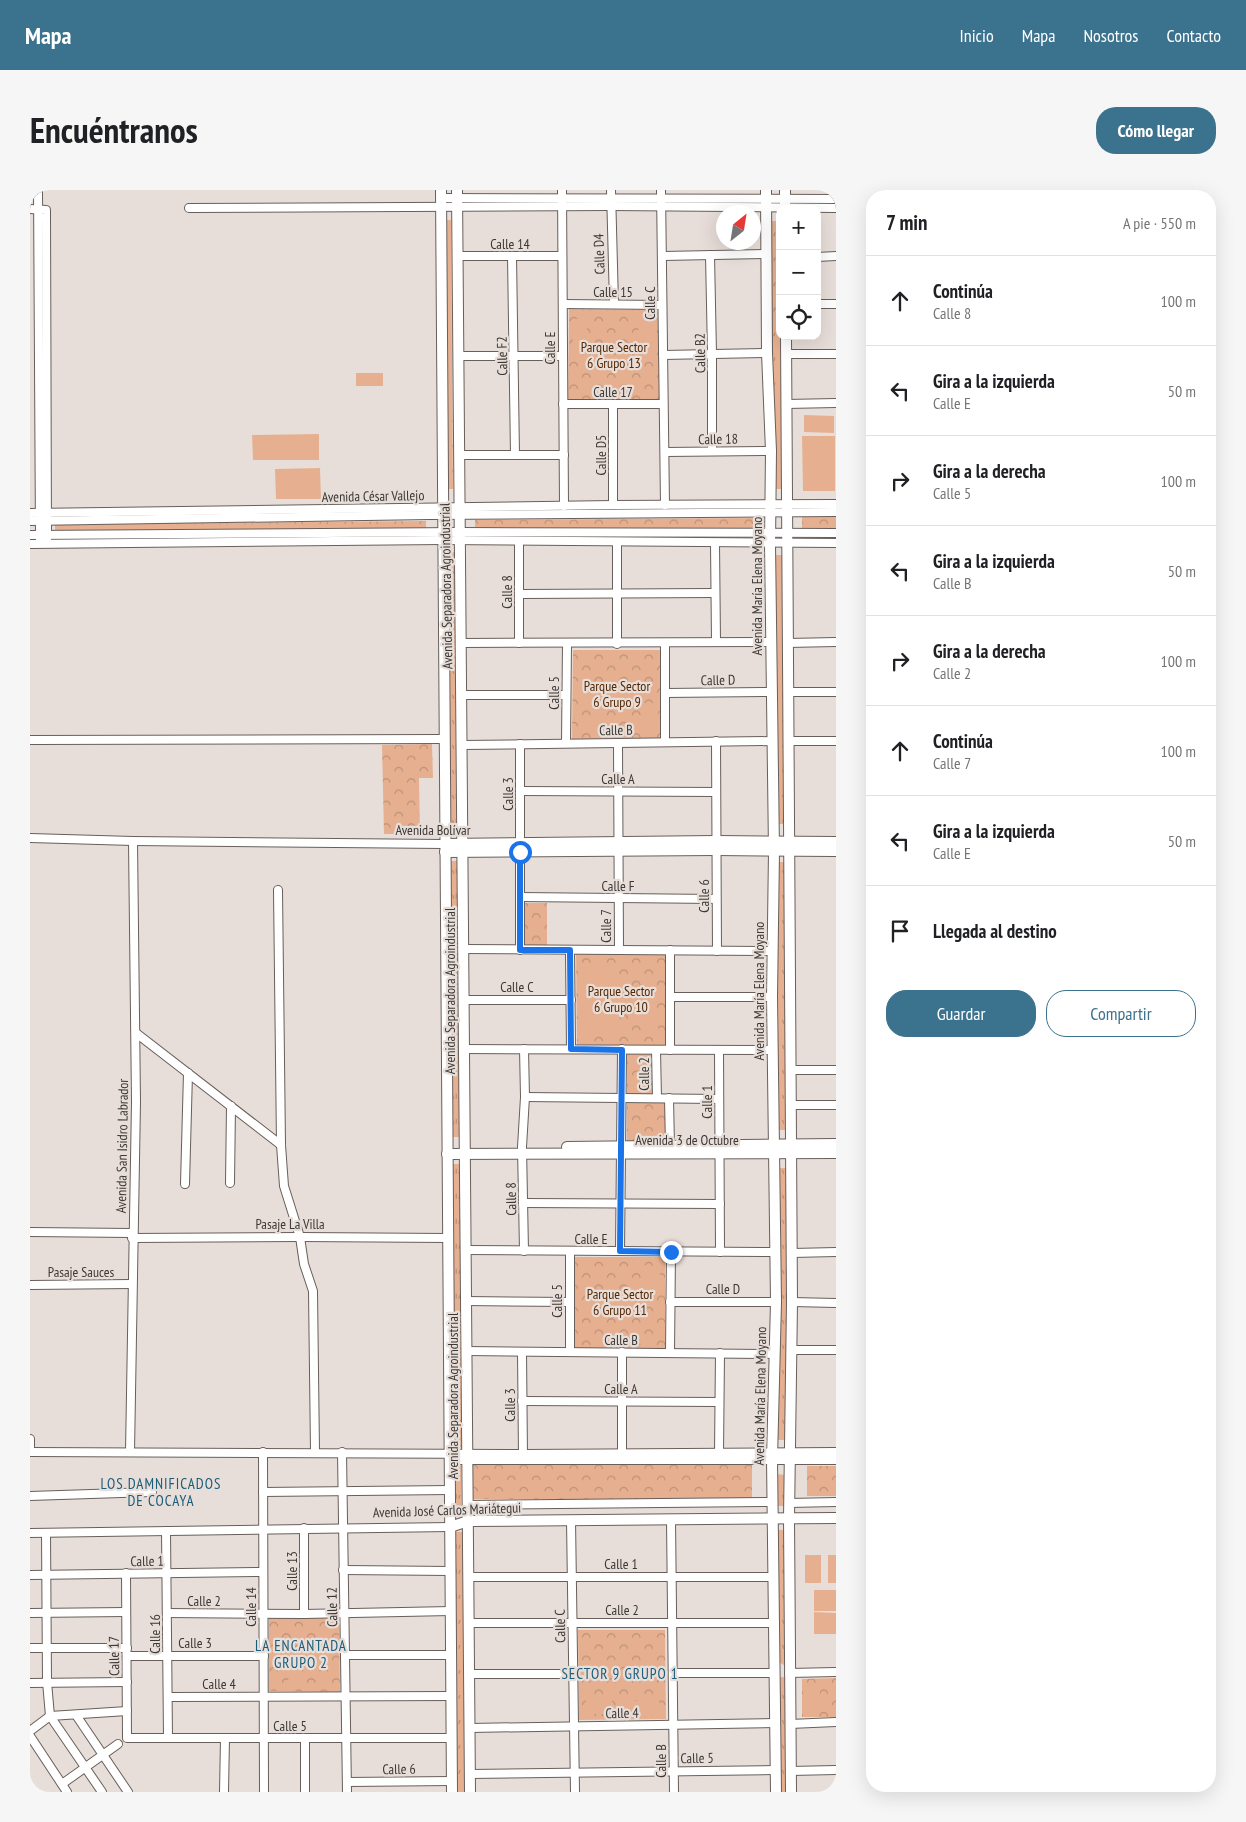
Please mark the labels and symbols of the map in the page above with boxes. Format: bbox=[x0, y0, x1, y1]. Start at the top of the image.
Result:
north arrow bbox=[716, 205, 761, 250]
street label: Calle D4 bbox=[589, 233, 609, 275]
street label: Calle 14 bbox=[490, 235, 531, 253]
street label: Calle 15 bbox=[593, 283, 633, 301]
street label: Calle C bbox=[641, 286, 659, 320]
street label: Calle E bbox=[541, 331, 559, 365]
street label: Calle B2 bbox=[691, 333, 709, 373]
street label: Calle F2 bbox=[493, 336, 511, 376]
park label: Parque Sector 6 Grupo 13 bbox=[581, 338, 647, 372]
street label: Calle 17 bbox=[593, 383, 633, 401]
street label: Calle 18 bbox=[698, 430, 738, 448]
street label: Calle D5 bbox=[592, 435, 610, 475]
street label: Avenida César Vallejo bbox=[321, 486, 425, 506]
street label: Avenida Separadora Agroindustrial bbox=[436, 502, 456, 669]
street label: Avenida María Elena Moyano bbox=[748, 517, 766, 655]
street label: Calle 8 bbox=[498, 575, 516, 609]
street label: Calle D bbox=[701, 671, 735, 689]
street label: Calle 5 bbox=[545, 676, 563, 710]
park label: Parque Sector 6 Grupo 9 bbox=[584, 677, 650, 711]
street label: Calle B bbox=[599, 721, 633, 739]
street label: Calle A bbox=[601, 770, 635, 788]
street label: Calle 3 bbox=[499, 777, 517, 811]
street label: Avenida Bolívar bbox=[395, 821, 471, 839]
route start bbox=[509, 841, 532, 864]
street label: Calle F bbox=[602, 877, 635, 895]
street label: Calle 6 bbox=[695, 879, 713, 913]
street label: Avenida Separadora Agroindustrial bbox=[441, 907, 459, 1074]
street label: Calle 7 bbox=[597, 909, 615, 943]
street label: Avenida María Elena Moyano bbox=[750, 922, 768, 1060]
street label: Calle C bbox=[500, 978, 534, 996]
park label: Parque Sector 6 Grupo 10 bbox=[588, 982, 654, 1016]
street label: Calle 2 bbox=[635, 1057, 653, 1091]
street label: Avenida San Isidro Labrador bbox=[112, 1078, 132, 1213]
street label: Calle 1 bbox=[698, 1085, 716, 1119]
street label: Avenida 3 de Octubre bbox=[635, 1131, 739, 1149]
street label: Calle 8 bbox=[502, 1182, 520, 1216]
street label: Pasaje La Villa bbox=[255, 1215, 325, 1233]
street label: Calle E bbox=[574, 1230, 608, 1248]
route end bbox=[660, 1241, 683, 1264]
street label: Pasaje Sauces bbox=[48, 1263, 115, 1281]
street label: Calle D bbox=[706, 1280, 740, 1298]
street label: Calle 5 bbox=[548, 1284, 566, 1318]
park label: Parque Sector 6 Grupo 11 bbox=[587, 1285, 653, 1319]
street label: Avenida Separadora Agroindustrial bbox=[444, 1312, 462, 1479]
street label: Avenida María Elena Moyano bbox=[750, 1326, 770, 1466]
street label: Calle B bbox=[604, 1331, 638, 1349]
street label: Calle A bbox=[604, 1380, 638, 1398]
street label: Calle 3 bbox=[501, 1388, 519, 1422]
district label: LOS DAMNIFICADOS DE COCAYA bbox=[101, 1474, 221, 1510]
street label: Avenida José Carlos Mariátegui bbox=[373, 1498, 521, 1522]
street label: Calle 13 bbox=[283, 1551, 301, 1591]
street label: Calle 1 bbox=[130, 1552, 164, 1570]
street label: Calle 1 bbox=[604, 1555, 638, 1573]
street label: Calle 14 bbox=[242, 1586, 260, 1627]
street label: Calle 12 bbox=[323, 1587, 341, 1627]
street label: Calle 2 bbox=[187, 1592, 221, 1610]
street label: Calle 2 bbox=[605, 1601, 639, 1619]
street label: Calle C bbox=[551, 1609, 569, 1643]
street label: Calle 16 bbox=[146, 1614, 164, 1654]
street label: Calle 3 bbox=[178, 1634, 212, 1652]
street label: Calle 17 bbox=[105, 1636, 123, 1676]
district label: LA ENCANTADA GRUPO 2 bbox=[255, 1636, 347, 1672]
district label: SECTOR 9 GRUPO 1 bbox=[561, 1664, 679, 1683]
street label: Calle 4 bbox=[202, 1675, 236, 1693]
street label: Calle 4 bbox=[605, 1704, 640, 1722]
street label: Calle 5 bbox=[273, 1717, 307, 1735]
street label: Calle B bbox=[652, 1744, 670, 1778]
street label: Calle 5 bbox=[680, 1749, 714, 1767]
street label: Calle 6 bbox=[382, 1760, 416, 1778]

